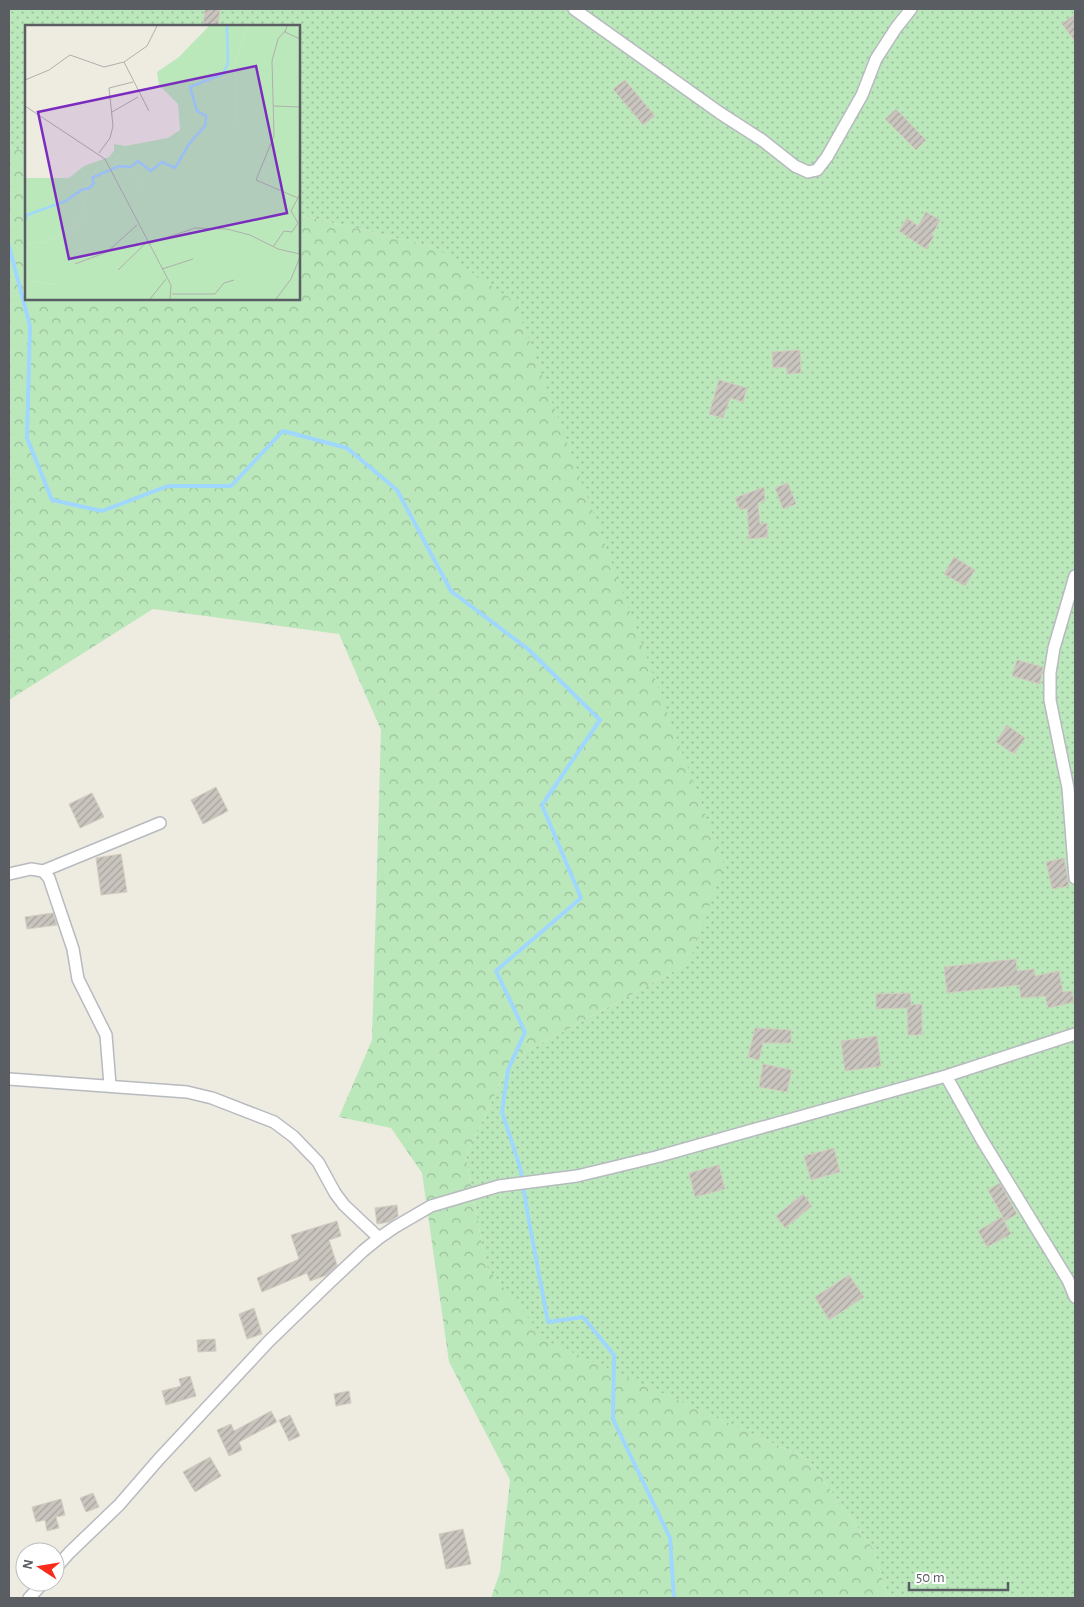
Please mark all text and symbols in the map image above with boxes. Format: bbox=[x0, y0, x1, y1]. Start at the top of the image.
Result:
inset map bbox=[25, 25, 300, 300]
north arrow bbox=[15, 1542, 65, 1592]
text: N bbox=[20, 1558, 36, 1571]
scale bar bbox=[909, 1560, 1008, 1592]
text: 50 m bbox=[916, 1570, 945, 1585]

